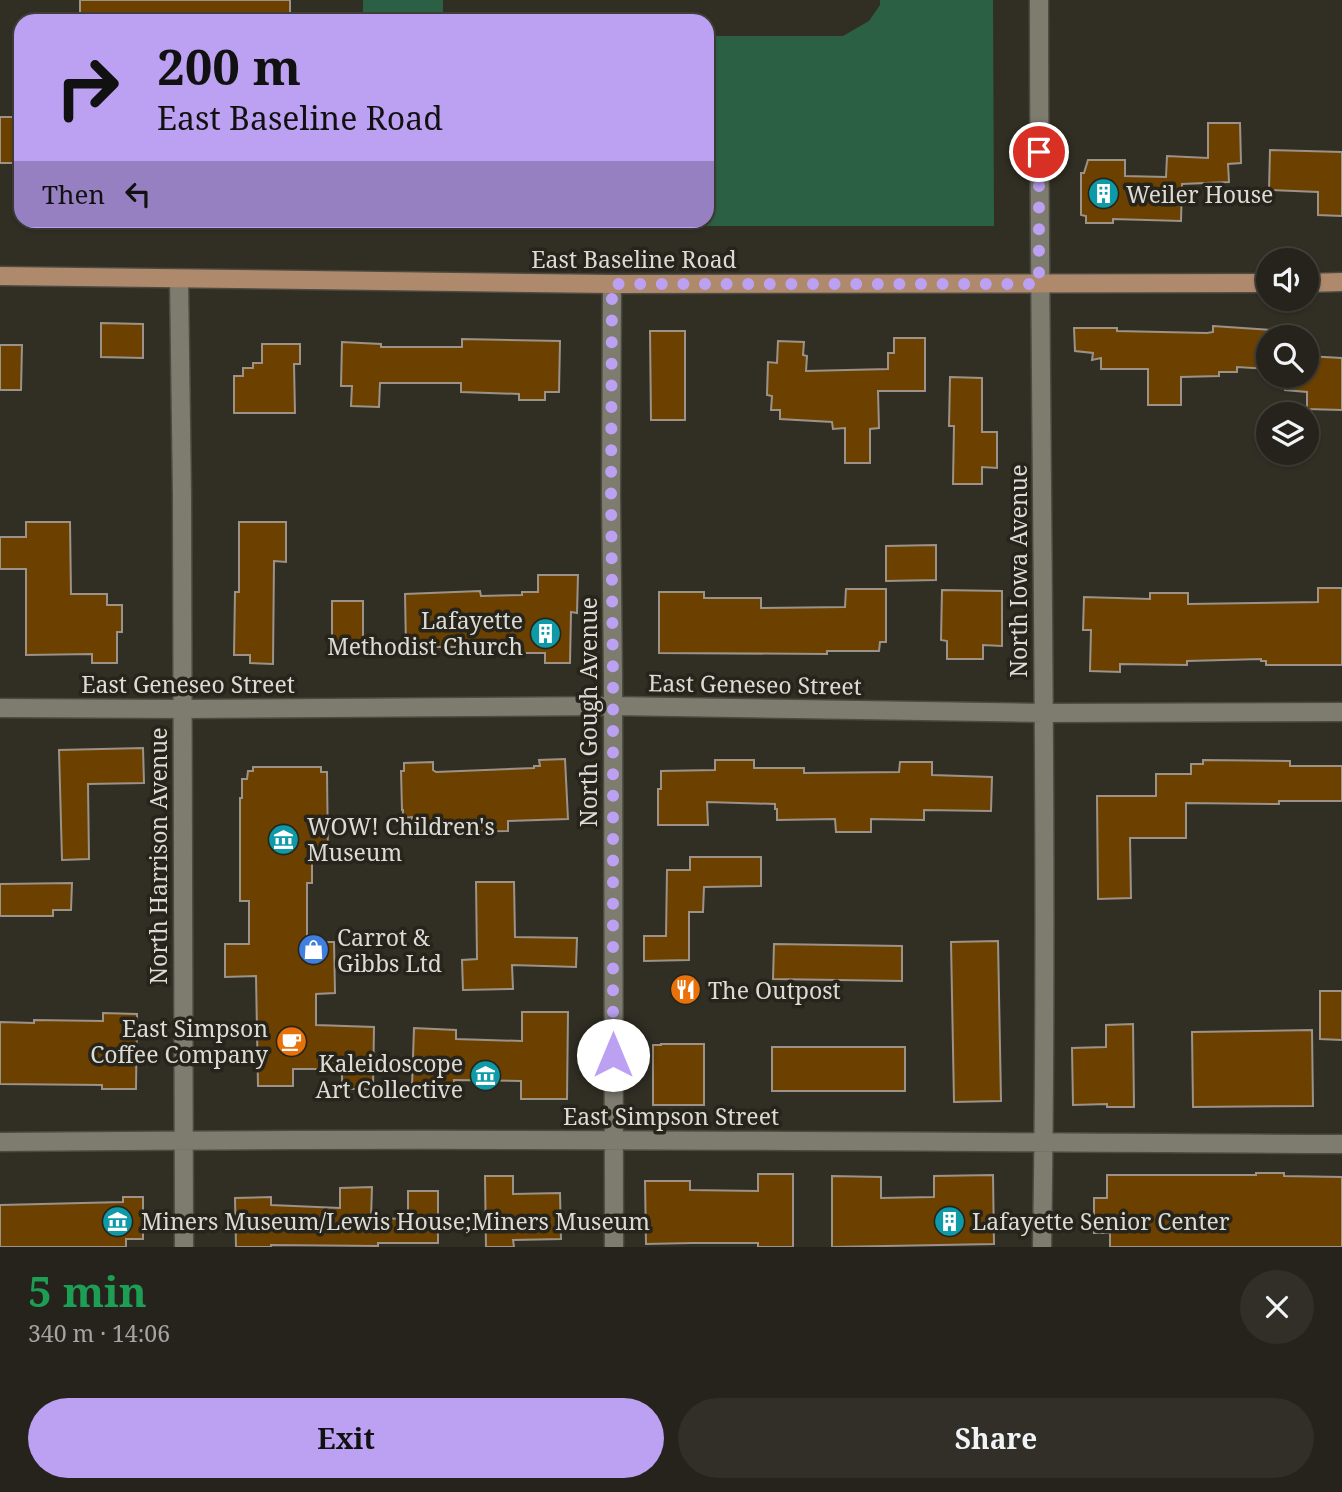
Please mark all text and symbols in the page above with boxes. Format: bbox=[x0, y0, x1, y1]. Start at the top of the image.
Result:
text: 200 m bbox=[157, 33, 301, 99]
icon: right bbox=[42, 42, 133, 133]
text: East Baseline Road bbox=[157, 96, 443, 139]
pin bbox=[1009, 122, 1069, 182]
icon: arrive bbox=[1020, 133, 1058, 171]
icon: left bbox=[119, 175, 157, 213]
text: Then bbox=[42, 176, 105, 212]
building icon: Weiler House bbox=[1086, 177, 1120, 211]
place label: Weiler House bbox=[1126, 178, 1273, 210]
street label: East Baseline Road bbox=[531, 243, 737, 275]
map controls bbox=[1256, 248, 1319, 465]
button: sound bbox=[1256, 248, 1319, 311]
button: search bbox=[1256, 325, 1319, 388]
button: layers bbox=[1256, 402, 1319, 465]
street label: North Iowa Avenue bbox=[1002, 464, 1034, 678]
street label: North Gough Avenue bbox=[572, 597, 604, 827]
place label: Lafayette Methodist Church bbox=[327, 604, 523, 662]
building icon: Lafayette Methodist Church bbox=[529, 616, 563, 650]
street label: East Geneseo Street bbox=[648, 666, 862, 702]
street label: East Geneseo Street bbox=[81, 668, 295, 700]
street label: North Harrison Avenue bbox=[142, 727, 174, 985]
place label: WOW! Children's Museum bbox=[307, 810, 495, 868]
museum icon: WOW! Children's Museum bbox=[267, 822, 301, 856]
place label: Carrot & Gibbs Ltd bbox=[337, 921, 442, 979]
shop icon: Carrot & Gibbs Ltd bbox=[297, 933, 331, 967]
restaurant icon: The Outpost bbox=[668, 973, 702, 1007]
place label: The Outpost bbox=[708, 974, 841, 1006]
place label: East Simpson Coffee Company bbox=[90, 1012, 268, 1070]
position arrow bbox=[576, 1018, 650, 1092]
cafe icon: East Simpson Coffee Company bbox=[274, 1024, 308, 1058]
place label: Kaleidoscope Art Collective bbox=[316, 1047, 463, 1105]
museum icon: Kaleidoscope Art Collective bbox=[469, 1059, 503, 1093]
street label: East Simpson Street bbox=[563, 1100, 779, 1132]
museum icon: Miners Museum/Lewis House;Miners Museum bbox=[101, 1204, 135, 1238]
building icon: Lafayette Senior Center bbox=[932, 1204, 966, 1238]
place label: Miners Museum/Lewis House;Miners Museum bbox=[141, 1205, 650, 1237]
place label: Lafayette Senior Center bbox=[972, 1205, 1230, 1237]
text: 5 min bbox=[28, 1262, 147, 1319]
button: close bbox=[1240, 1270, 1314, 1344]
text: 340 m · 14:06 bbox=[28, 1317, 170, 1349]
button: Exit bbox=[28, 1398, 664, 1478]
button: Share bbox=[678, 1398, 1314, 1478]

